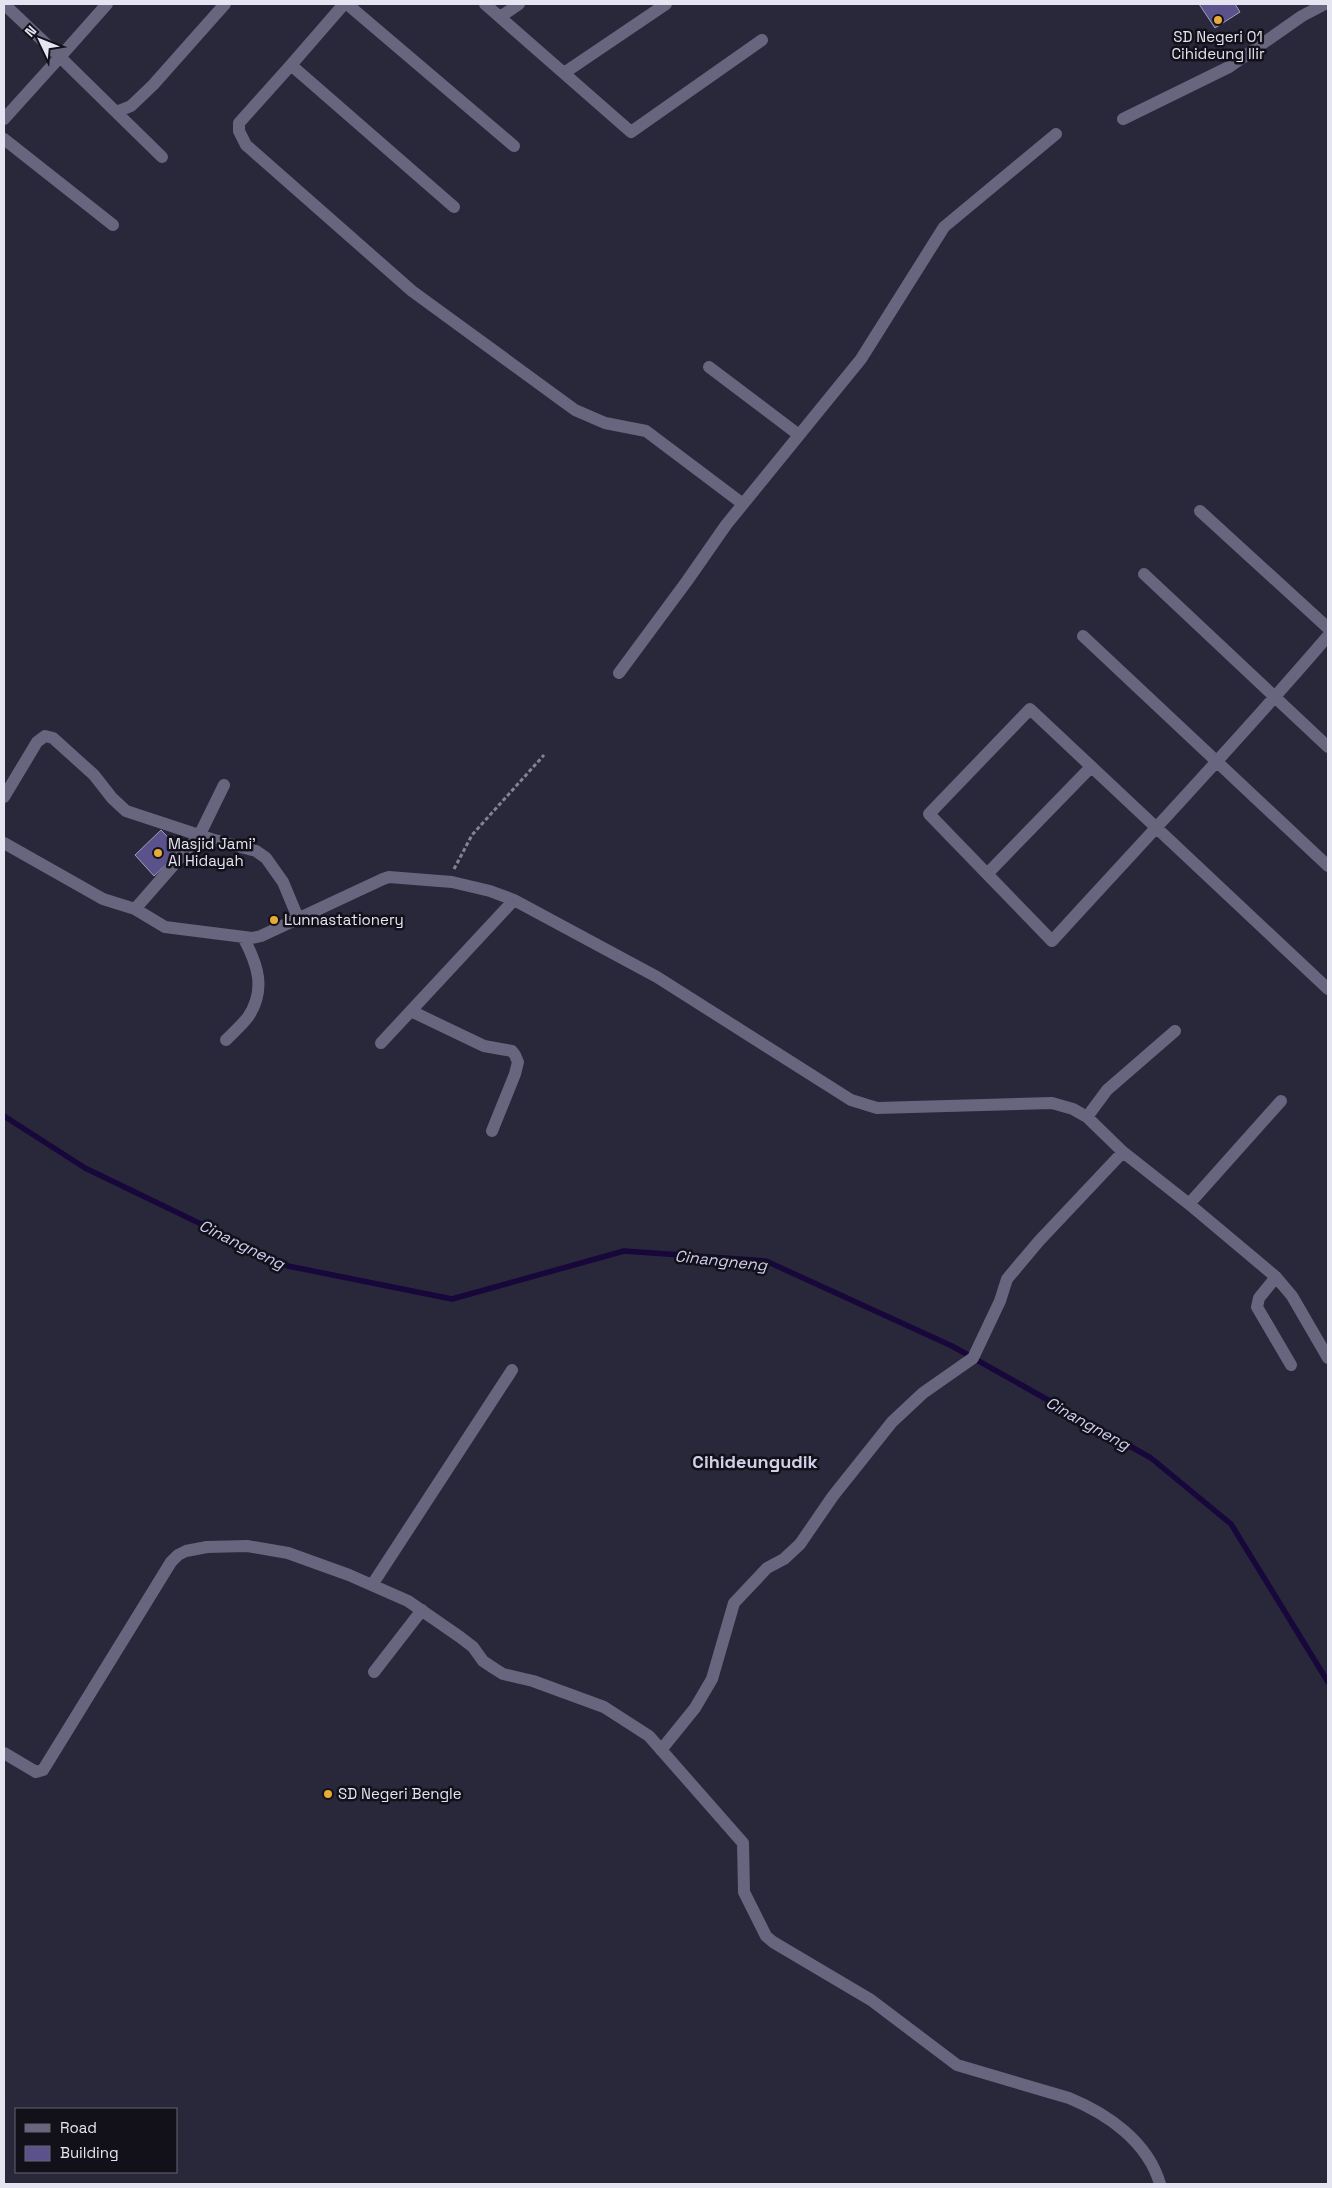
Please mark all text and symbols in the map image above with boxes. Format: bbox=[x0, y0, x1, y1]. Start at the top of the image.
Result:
marker: SD Negeri 01 Cihideung Ilir bbox=[1212, 14, 1224, 26]
north arrow bbox=[15, 15, 65, 65]
text: N bbox=[21, 22, 40, 41]
place label: SD Negeri 01 Cihideung Ilir bbox=[1171, 27, 1265, 63]
place label: Masjid Jami' Al Hidayah bbox=[168, 834, 256, 870]
marker: Masjid Jami' Al Hidayah bbox=[152, 847, 164, 859]
place label: Lunnastationery bbox=[284, 910, 404, 929]
marker: Lunnastationery bbox=[268, 914, 280, 926]
water label: Cinangneng bbox=[196, 1215, 289, 1275]
water label: Cinangneng bbox=[674, 1245, 769, 1276]
water label: Cinangneng bbox=[1042, 1392, 1134, 1455]
district label: Cihideungudik bbox=[692, 1450, 818, 1473]
place label: SD Negeri Bengle bbox=[338, 1784, 462, 1803]
marker: SD Negeri Bengle bbox=[322, 1788, 334, 1800]
legend bbox=[15, 2108, 178, 2173]
text: Road bbox=[60, 2118, 97, 2137]
text: Building bbox=[60, 2143, 119, 2162]

